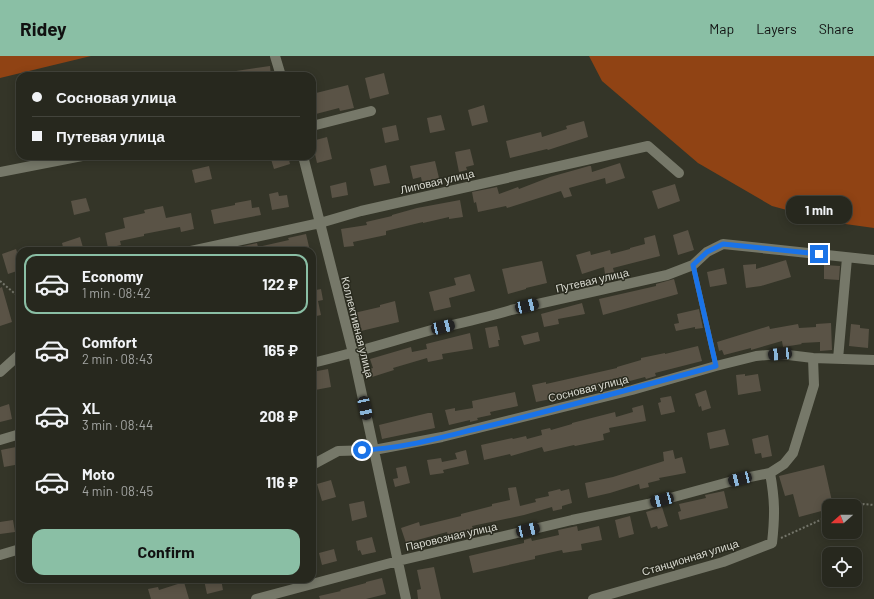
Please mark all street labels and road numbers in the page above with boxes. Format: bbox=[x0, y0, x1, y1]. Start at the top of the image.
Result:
street label: Липовая улица bbox=[399, 166, 476, 196]
street label: Путевая улица bbox=[554, 265, 631, 295]
street label: Коллективная улица bbox=[339, 275, 377, 380]
street label: Сосновая улица bbox=[547, 372, 630, 404]
street label: Паровозная улица bbox=[404, 519, 499, 553]
street label: Станционная улица bbox=[640, 536, 741, 578]

